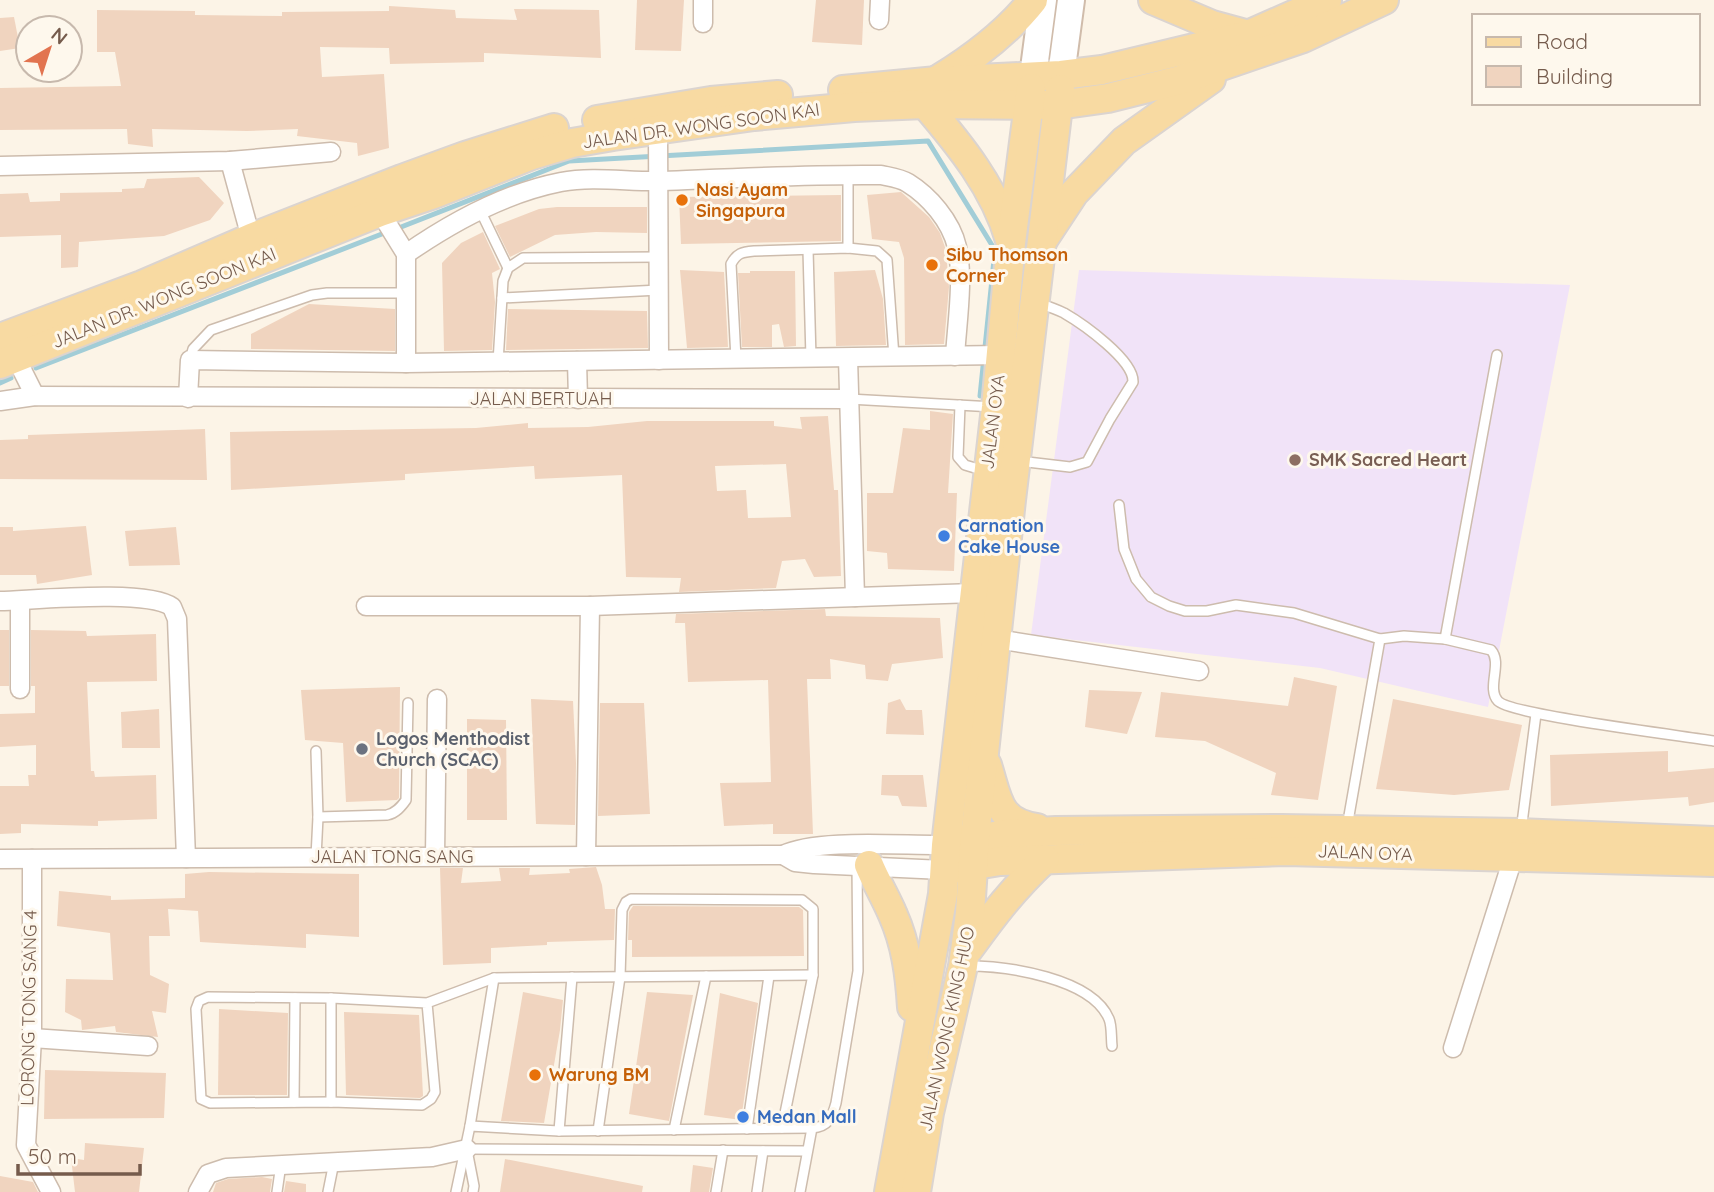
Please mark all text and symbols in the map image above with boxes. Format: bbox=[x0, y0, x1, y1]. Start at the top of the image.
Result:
north arrow bbox=[14, 14, 84, 84]
legend bbox=[1472, 14, 1700, 105]
text: N bbox=[47, 22, 73, 50]
text: Road bbox=[1536, 28, 1588, 54]
text: Building bbox=[1536, 63, 1613, 89]
street label: JALAN DR. WONG SOON KAI bbox=[581, 97, 821, 154]
place label: Nasi Ayam Singapura bbox=[696, 178, 788, 222]
marker: Nasi Ayam Singapura bbox=[674, 192, 690, 208]
street label: JALAN DR. WONG SOON KAI bbox=[48, 242, 279, 353]
place label: Sibu Thomson Corner bbox=[946, 243, 1068, 287]
marker: Sibu Thomson Corner bbox=[924, 257, 940, 273]
street label: JALAN OYA bbox=[975, 373, 1010, 471]
street label: JALAN BERTUAH bbox=[470, 387, 612, 410]
place label: SMK Sacred Heart bbox=[1309, 448, 1467, 471]
marker: SMK Sacred Heart bbox=[1287, 452, 1303, 468]
place label: Carnation Cake House bbox=[958, 514, 1060, 558]
marker: Carnation Cake House bbox=[936, 528, 952, 544]
place label: Logos Menthodist Church (SCAC) bbox=[376, 727, 530, 771]
marker: Logos Menthodist Church (SCAC) bbox=[354, 741, 370, 757]
street label: JALAN OYA bbox=[1317, 839, 1413, 866]
street label: JALAN TONG SANG bbox=[310, 845, 474, 868]
street label: LORONG TONG SANG 4 bbox=[15, 910, 42, 1106]
street label: JALAN WONG KING HUO bbox=[914, 924, 980, 1134]
place label: Warung BM bbox=[549, 1063, 649, 1086]
marker: Warung BM bbox=[527, 1067, 543, 1083]
place label: Medan Mall bbox=[757, 1105, 857, 1128]
marker: Medan Mall bbox=[735, 1109, 751, 1125]
scale bar bbox=[18, 1132, 140, 1176]
text: 50 m bbox=[28, 1143, 77, 1169]

